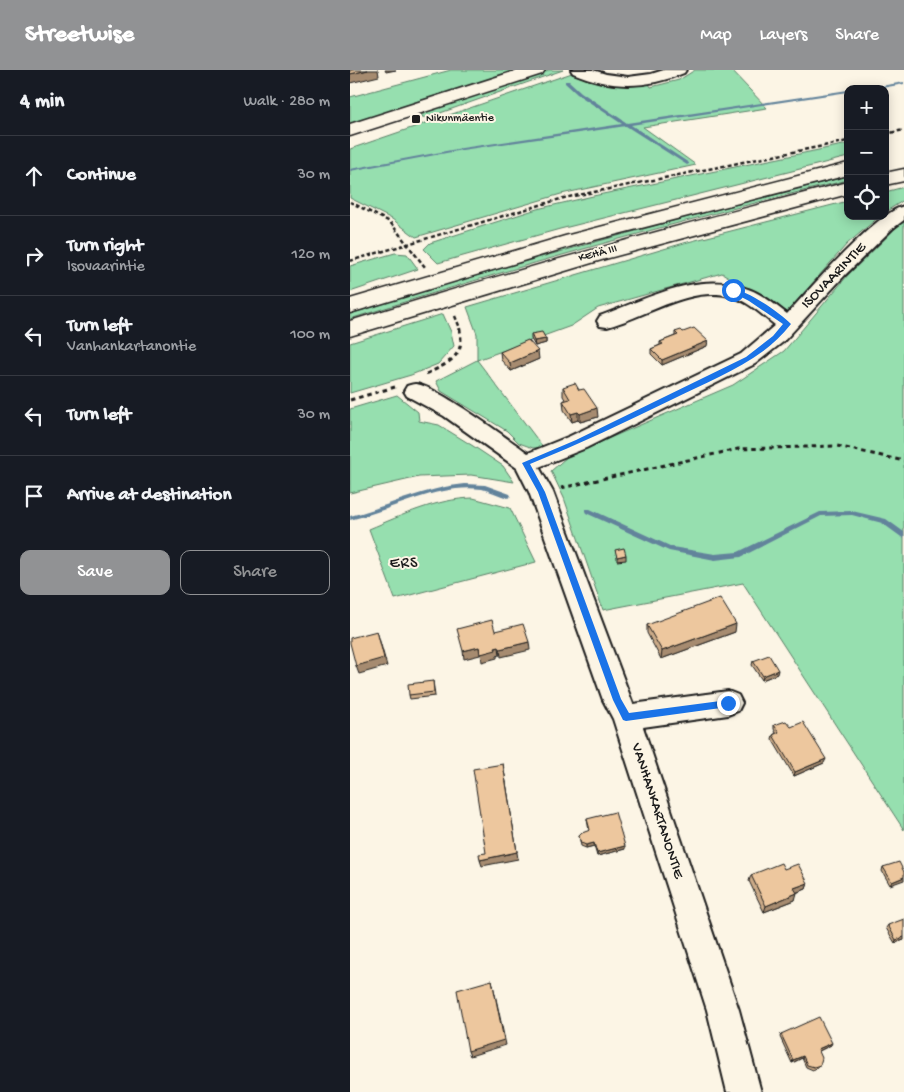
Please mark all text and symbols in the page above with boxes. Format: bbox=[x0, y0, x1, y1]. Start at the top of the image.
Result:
text: Streetwise bbox=[25, 21, 134, 50]
text: Map bbox=[700, 25, 732, 46]
text: Layers bbox=[760, 25, 807, 46]
text: Share bbox=[835, 25, 879, 46]
map controls bbox=[844, 85, 889, 220]
button: + bbox=[844, 85, 889, 130]
text: 4 min bbox=[20, 90, 64, 115]
text: Walk · 280 m bbox=[243, 93, 330, 112]
place label: Nikunmäentie bbox=[426, 112, 495, 126]
marker: Nikunmäentie bbox=[410, 113, 422, 125]
button: − bbox=[844, 130, 889, 175]
icon: ahead bbox=[20, 162, 48, 190]
text: Continue bbox=[67, 164, 136, 187]
text: 30 m bbox=[297, 166, 330, 185]
button: locate bbox=[844, 175, 889, 220]
text: Turn right bbox=[67, 235, 143, 258]
street label: ISOVAARINTIE bbox=[798, 238, 871, 313]
icon: right bbox=[20, 242, 48, 270]
street label: KEHÄ III bbox=[577, 242, 619, 266]
text: 120 m bbox=[291, 246, 330, 265]
text: Isovaarintie bbox=[67, 258, 145, 277]
route start bbox=[722, 279, 745, 302]
text: Turn left bbox=[67, 315, 131, 338]
icon: left bbox=[20, 322, 48, 350]
text: 100 m bbox=[290, 326, 330, 345]
text: Vanhankartanontie bbox=[67, 338, 196, 357]
icon: left bbox=[20, 402, 48, 430]
text: Turn left bbox=[67, 404, 131, 427]
text: 30 m bbox=[297, 406, 330, 425]
icon: arrive bbox=[20, 482, 48, 510]
text: Arrive at destination bbox=[67, 484, 231, 507]
button: Save bbox=[20, 550, 170, 595]
button: Share bbox=[180, 550, 330, 595]
district label: ERS bbox=[390, 555, 418, 574]
route end bbox=[717, 692, 740, 715]
street label: VANHANKARTANONTIE bbox=[626, 740, 688, 882]

